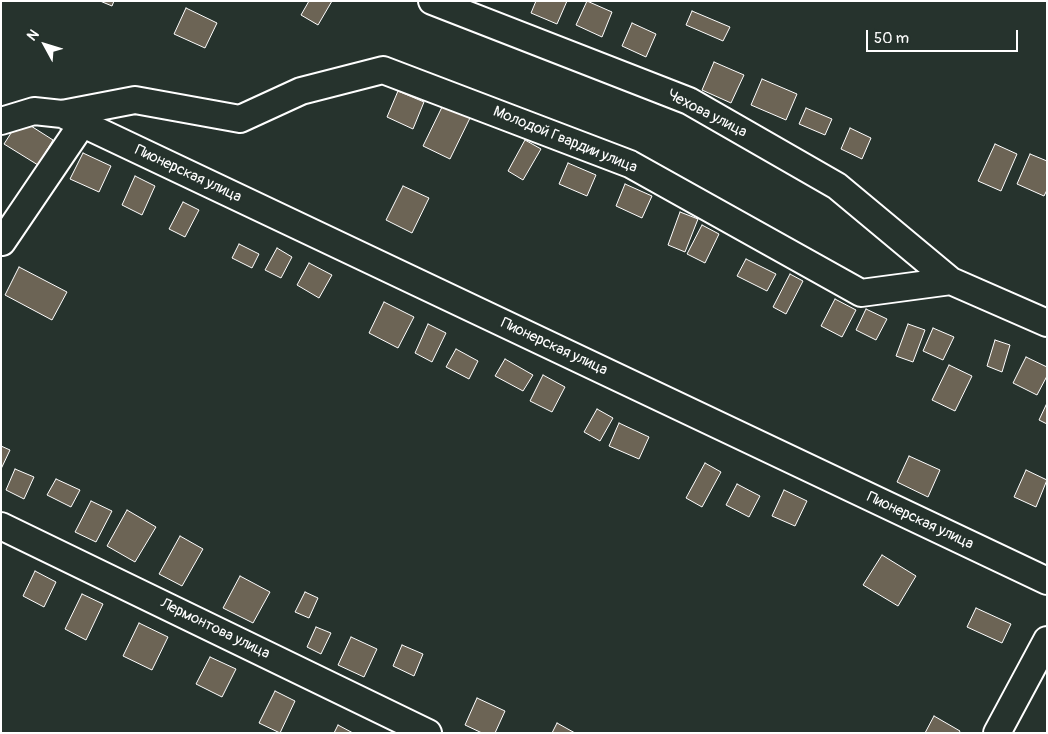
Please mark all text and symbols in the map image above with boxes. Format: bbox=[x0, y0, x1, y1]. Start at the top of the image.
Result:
north arrow bbox=[20, 20, 70, 70]
scale bar bbox=[868, 20, 1020, 52]
text: N bbox=[23, 26, 43, 44]
text: 50 m bbox=[874, 29, 909, 48]
street label: Чехова улица bbox=[664, 86, 750, 142]
street label: Молодой Гвардии улица bbox=[490, 103, 640, 177]
street label: Пионерская улица bbox=[132, 141, 244, 207]
street label: Пионерская улица bbox=[498, 314, 610, 380]
street label: Пионерская улица bbox=[864, 488, 976, 554]
street label: Лермонтова улица bbox=[157, 595, 273, 663]

